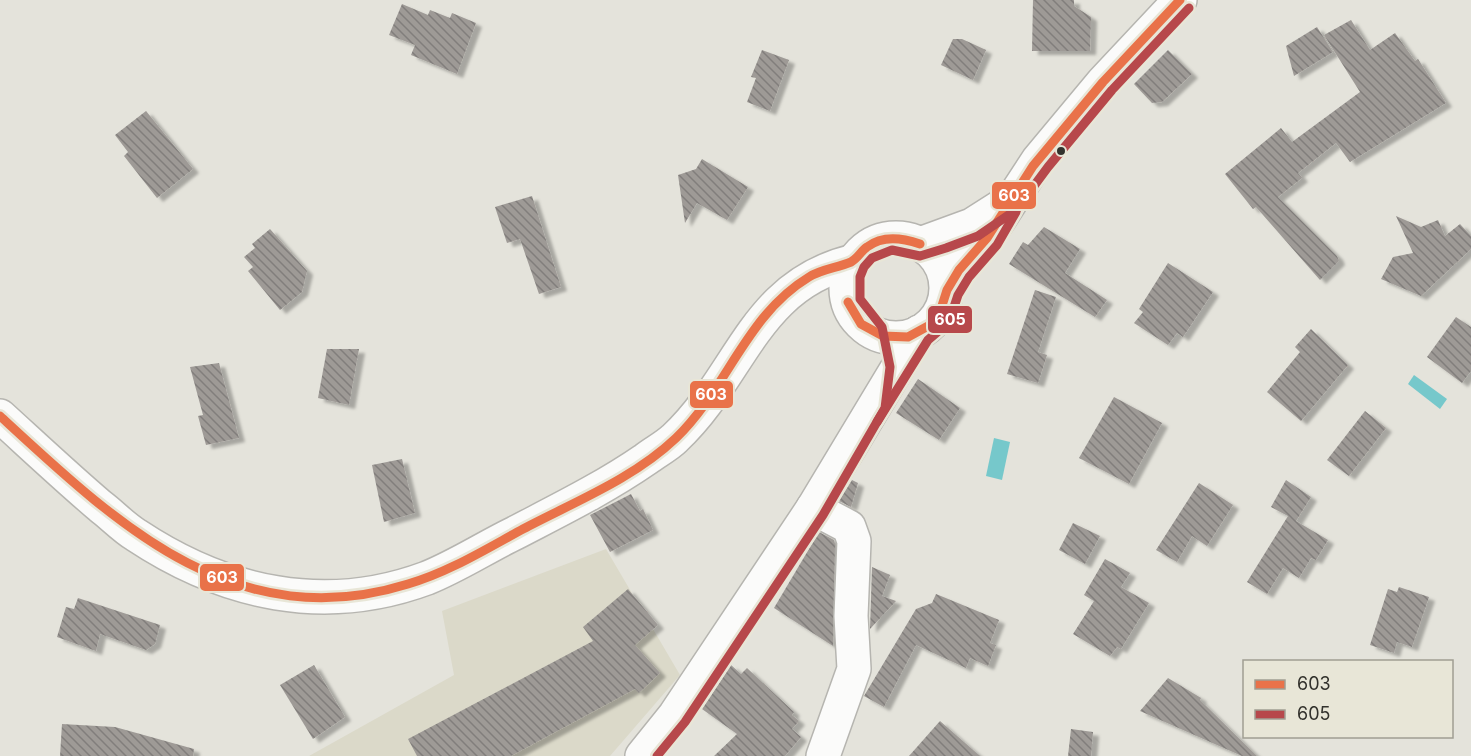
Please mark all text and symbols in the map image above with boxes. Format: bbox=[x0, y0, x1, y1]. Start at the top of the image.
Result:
unlabelled marker bbox=[1055, 145, 1067, 157]
line badge: 603 bbox=[991, 181, 1037, 210]
text: 603 bbox=[998, 185, 1030, 205]
line badge: 605 bbox=[927, 305, 973, 334]
text: 605 bbox=[934, 309, 966, 329]
line badge: 603 bbox=[689, 380, 734, 409]
text: 603 bbox=[695, 384, 727, 404]
line badge: 603 bbox=[199, 563, 245, 592]
text: 603 bbox=[206, 567, 238, 587]
legend bbox=[1243, 660, 1453, 738]
text: 603 bbox=[1297, 673, 1331, 694]
text: 605 bbox=[1297, 703, 1330, 724]

